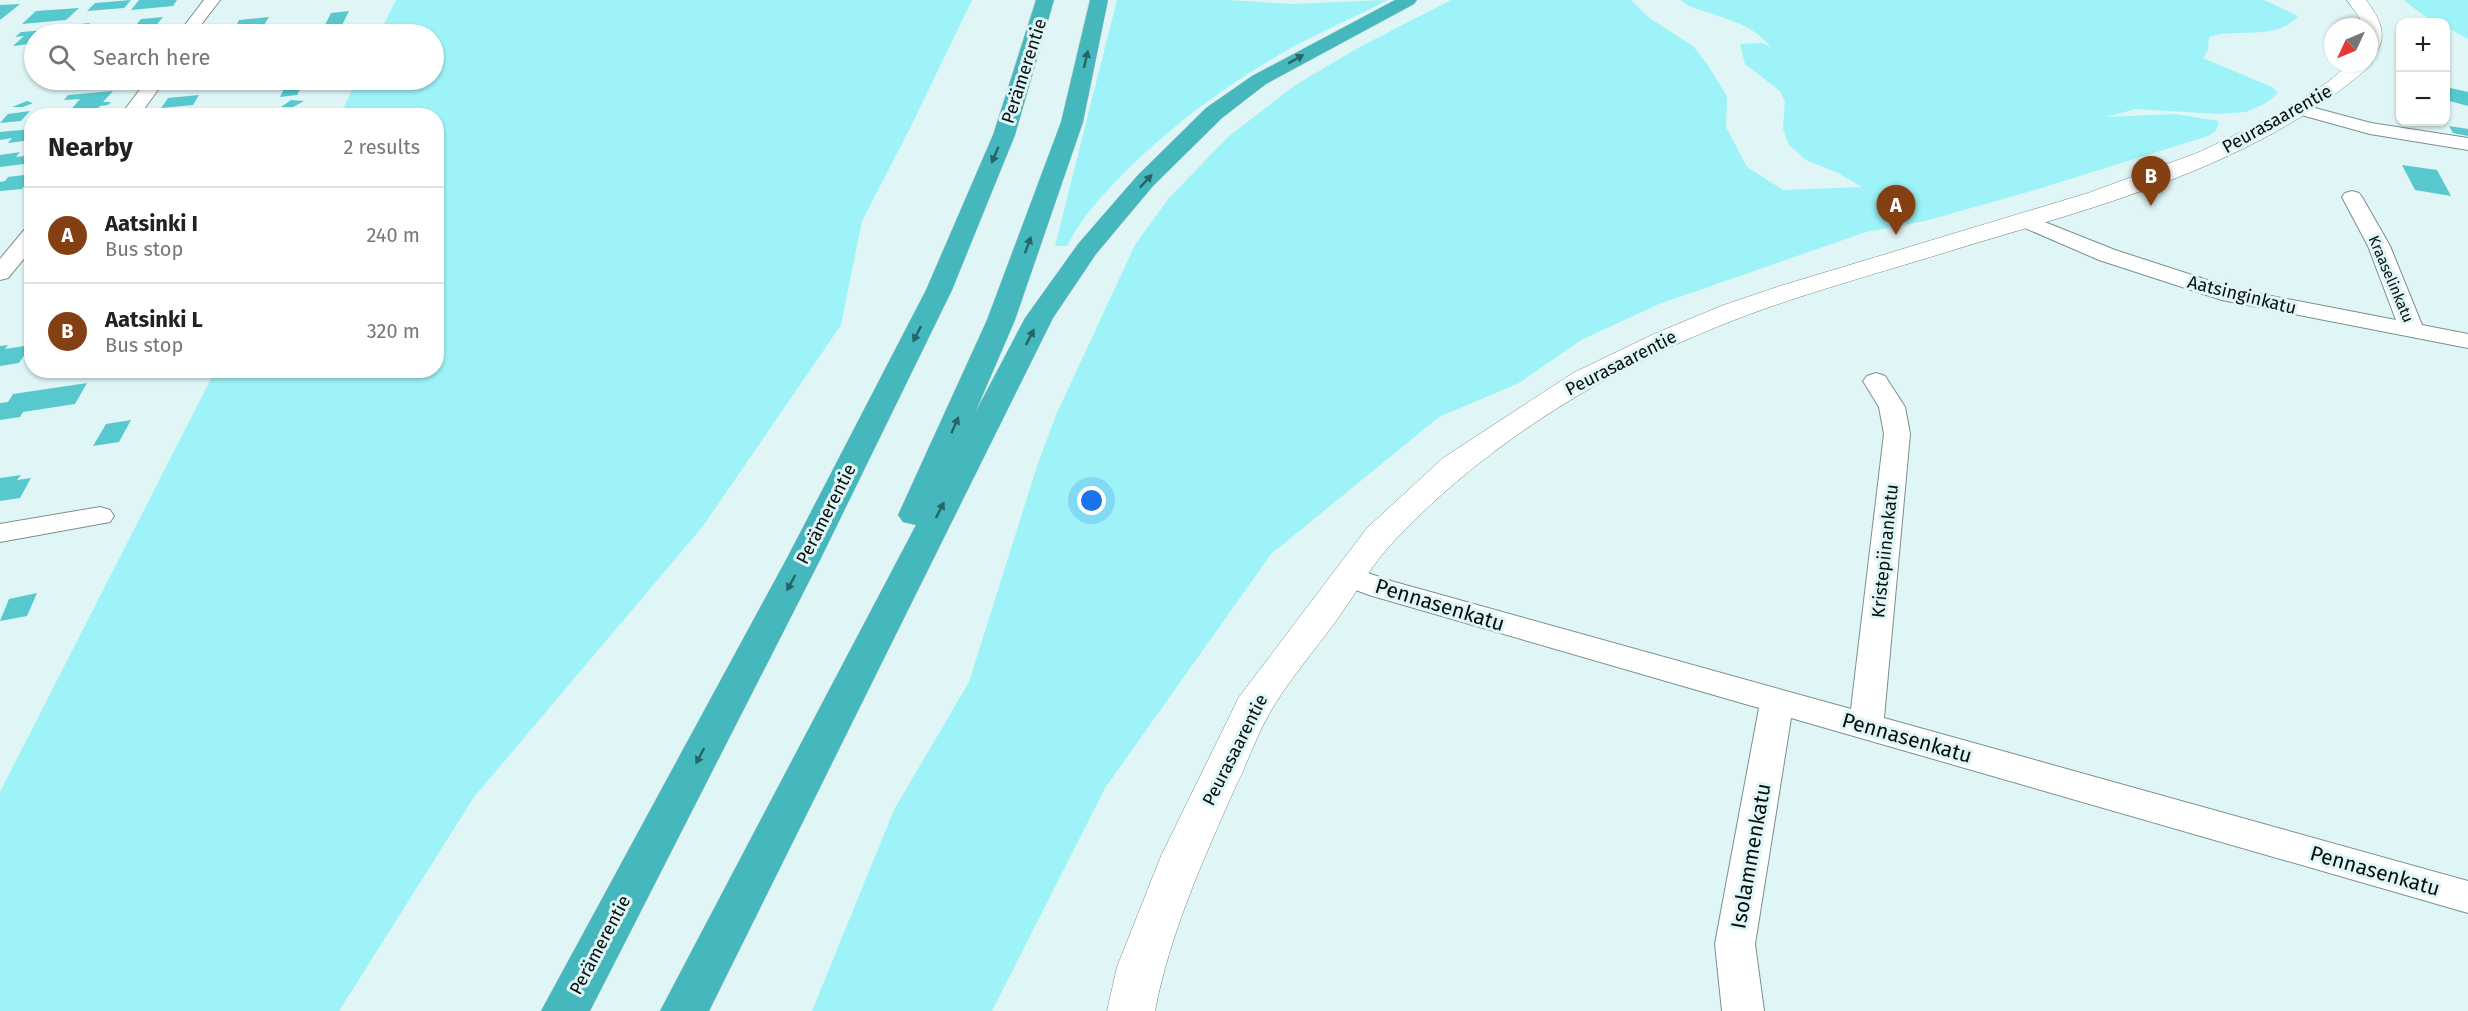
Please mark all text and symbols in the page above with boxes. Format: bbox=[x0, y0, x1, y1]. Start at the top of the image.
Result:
street label: Perämerentie bbox=[997, 16, 1051, 126]
north arrow bbox=[2324, 18, 2378, 72]
map controls bbox=[2396, 18, 2450, 126]
button: + bbox=[2396, 18, 2450, 72]
search box bbox=[24, 24, 444, 90]
icon: search bbox=[45, 41, 78, 74]
text: Search here bbox=[93, 44, 211, 71]
one-way arrow bbox=[1082, 50, 1092, 68]
one-way arrow bbox=[1288, 53, 1304, 64]
button: − bbox=[2396, 72, 2450, 126]
street label: Peurasaarentie bbox=[2218, 80, 2336, 158]
text: Nearby bbox=[48, 132, 133, 163]
text: 2 results bbox=[343, 135, 420, 159]
one-way arrow bbox=[990, 147, 1000, 165]
pin: B bbox=[2132, 156, 2170, 206]
one-way arrow bbox=[1139, 174, 1152, 189]
pin: A bbox=[1876, 186, 1916, 235]
text: Aatsinki I bbox=[105, 210, 198, 237]
text: A bbox=[62, 223, 73, 247]
text: 240 m bbox=[366, 223, 420, 247]
street label: Kraaselinkatu bbox=[2365, 233, 2417, 325]
one-way arrow bbox=[1024, 236, 1034, 254]
text: Bus stop bbox=[105, 237, 183, 261]
street label: Aatsinginkatu bbox=[2185, 271, 2299, 319]
text: Aatsinki L bbox=[105, 306, 203, 333]
text: B bbox=[61, 319, 74, 343]
text: 320 m bbox=[367, 319, 420, 343]
one-way arrow bbox=[912, 326, 922, 343]
street label: Peurasaarentie bbox=[1562, 326, 1680, 400]
one-way arrow bbox=[1025, 328, 1035, 345]
text: Bus stop bbox=[105, 333, 183, 357]
one-way arrow bbox=[950, 416, 960, 434]
street label: Perämerentie bbox=[791, 460, 861, 568]
street label: Kristepiinankatu bbox=[1867, 483, 1903, 619]
your location bbox=[1077, 486, 1106, 515]
one-way arrow bbox=[936, 502, 945, 519]
street label: Pennasenkatu bbox=[1372, 573, 1508, 637]
one-way arrow bbox=[786, 575, 796, 592]
street label: Peurasaarentie bbox=[1198, 691, 1272, 809]
street label: Pennasenkatu bbox=[1839, 707, 1975, 769]
one-way arrow bbox=[695, 747, 705, 764]
street label: Isolammenkatu bbox=[1725, 781, 1777, 931]
street label: Pennasenkatu bbox=[2307, 840, 2443, 902]
street label: Perämerentie bbox=[565, 892, 635, 998]

